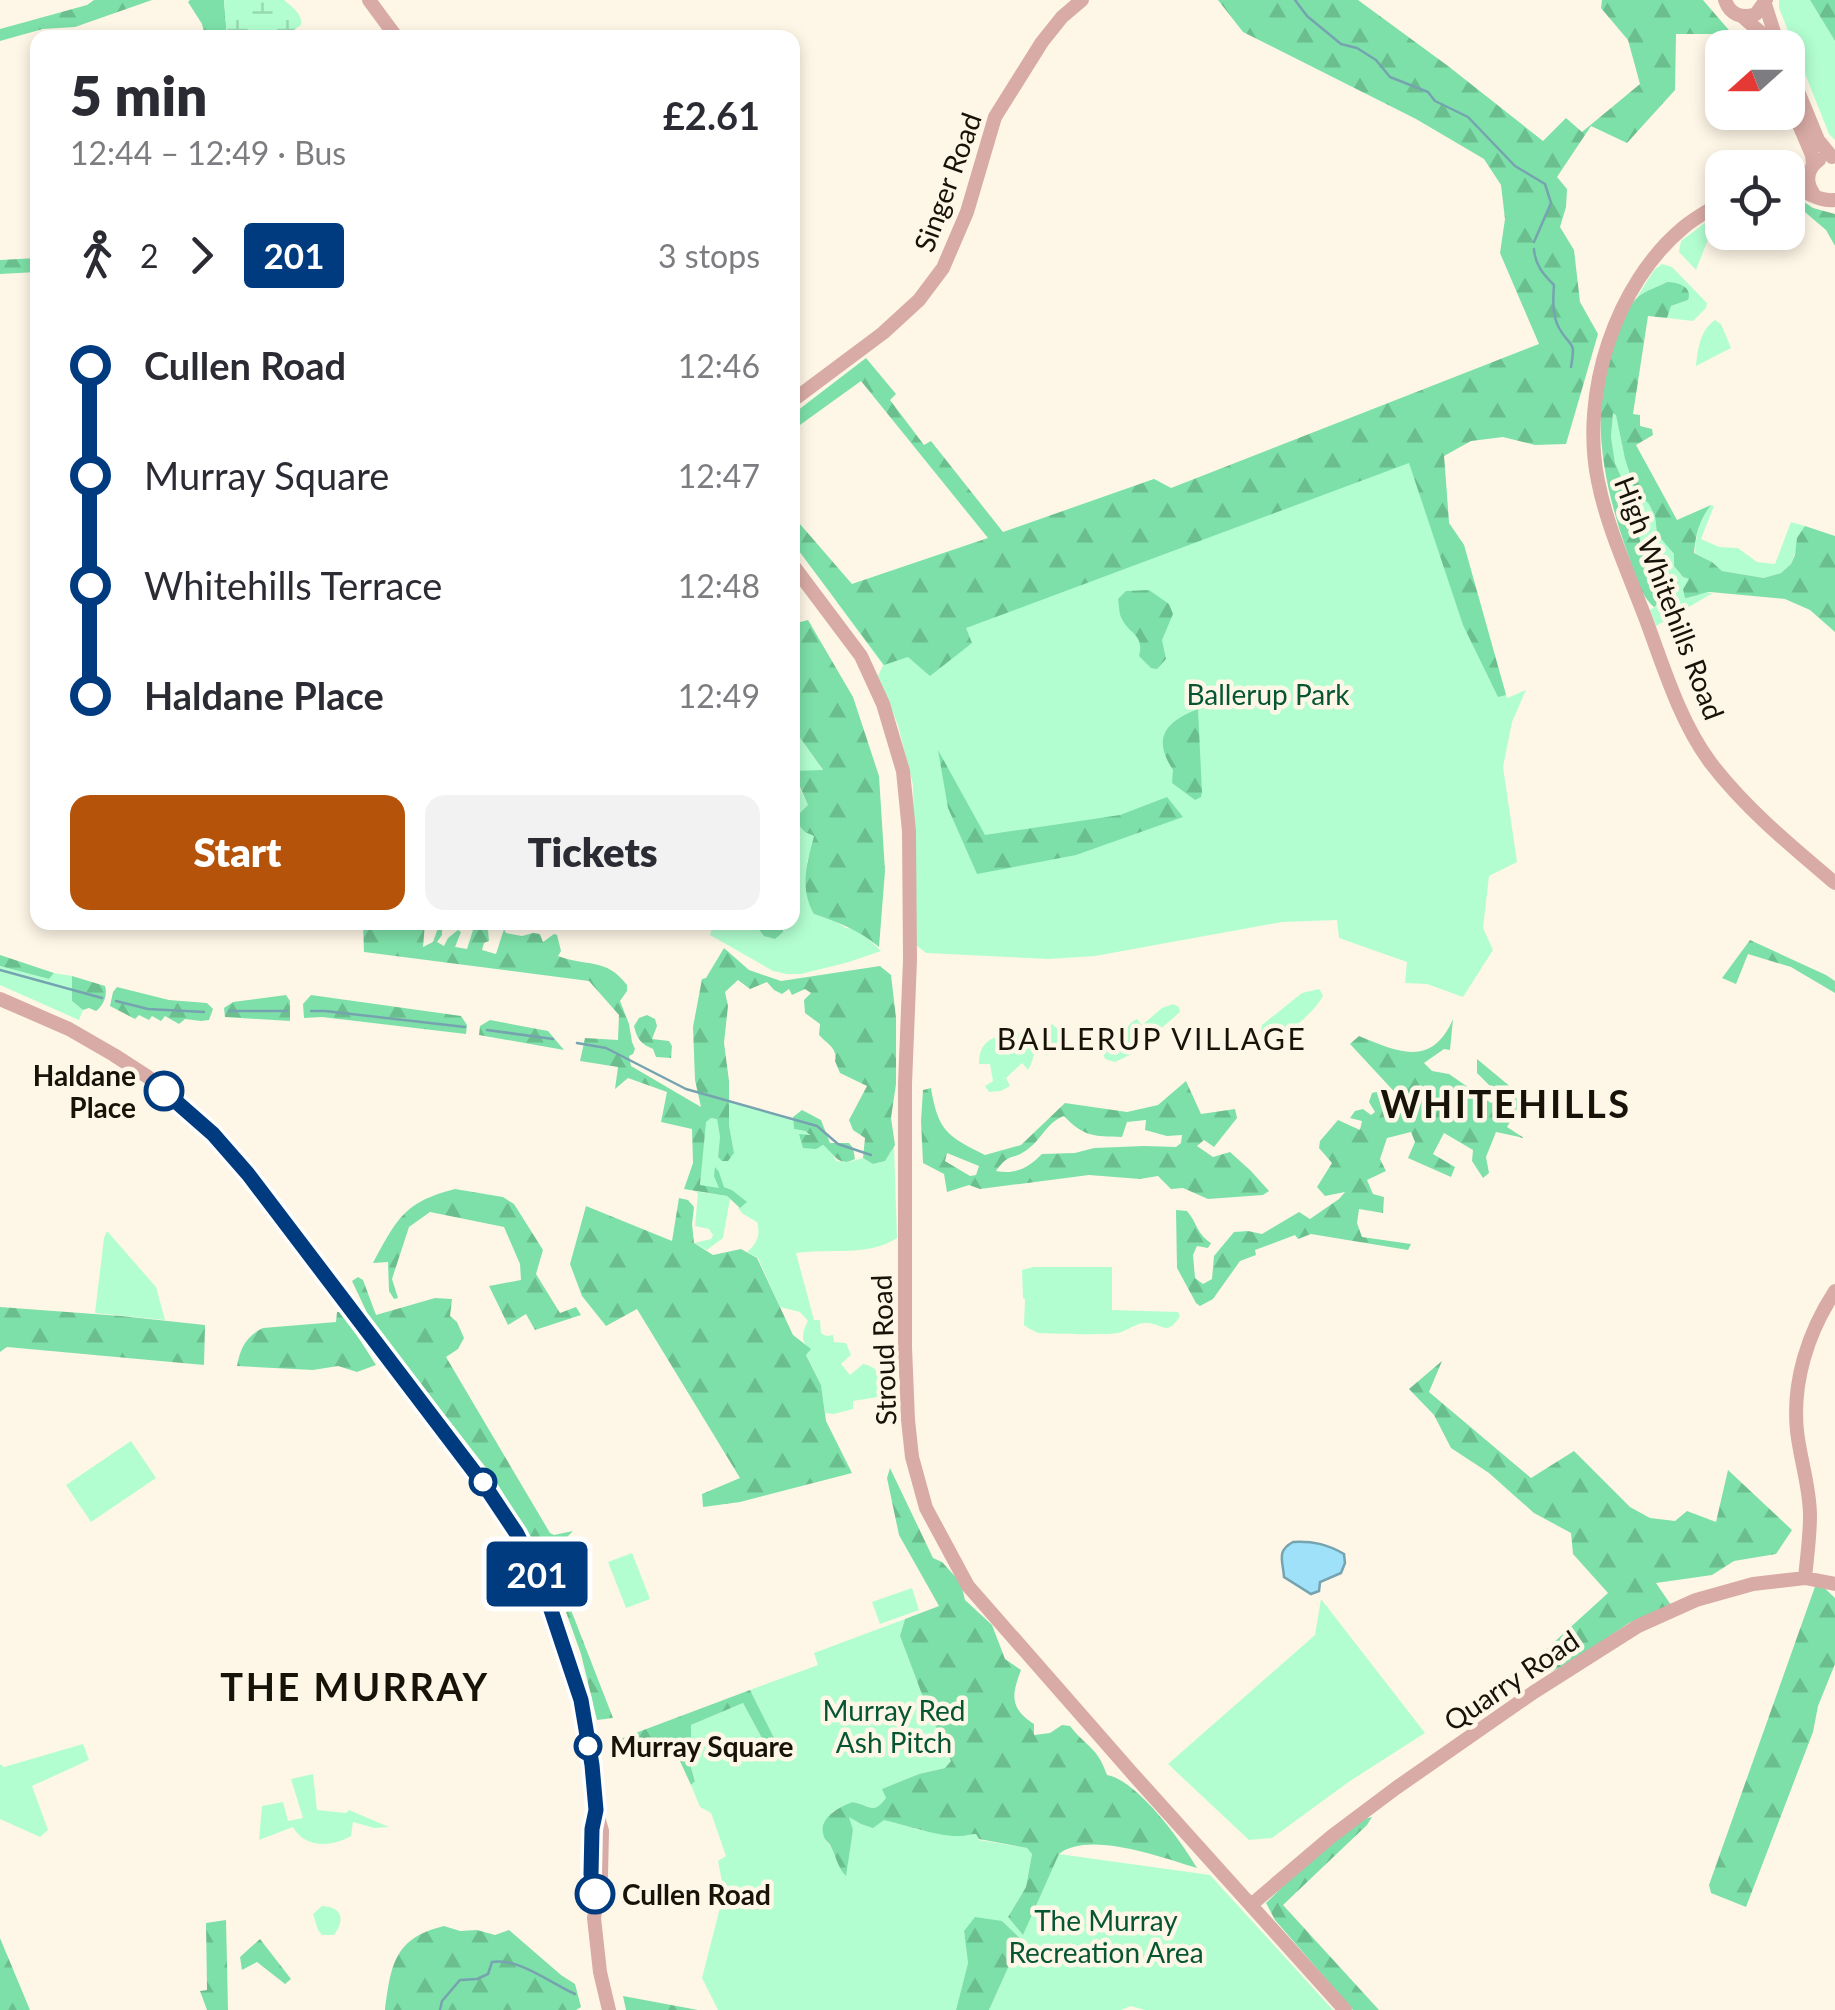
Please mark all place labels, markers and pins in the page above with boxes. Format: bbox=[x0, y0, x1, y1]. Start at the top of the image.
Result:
place label: Haldane Place bbox=[33, 1058, 136, 1124]
marker: Haldane Place bbox=[145, 1072, 183, 1110]
unlabelled marker bbox=[470, 1469, 496, 1495]
place label: Murray Square bbox=[610, 1729, 794, 1763]
marker: Murray Square bbox=[575, 1733, 601, 1759]
marker: Cullen Road bbox=[576, 1875, 614, 1913]
place label: Cullen Road bbox=[622, 1877, 771, 1911]

